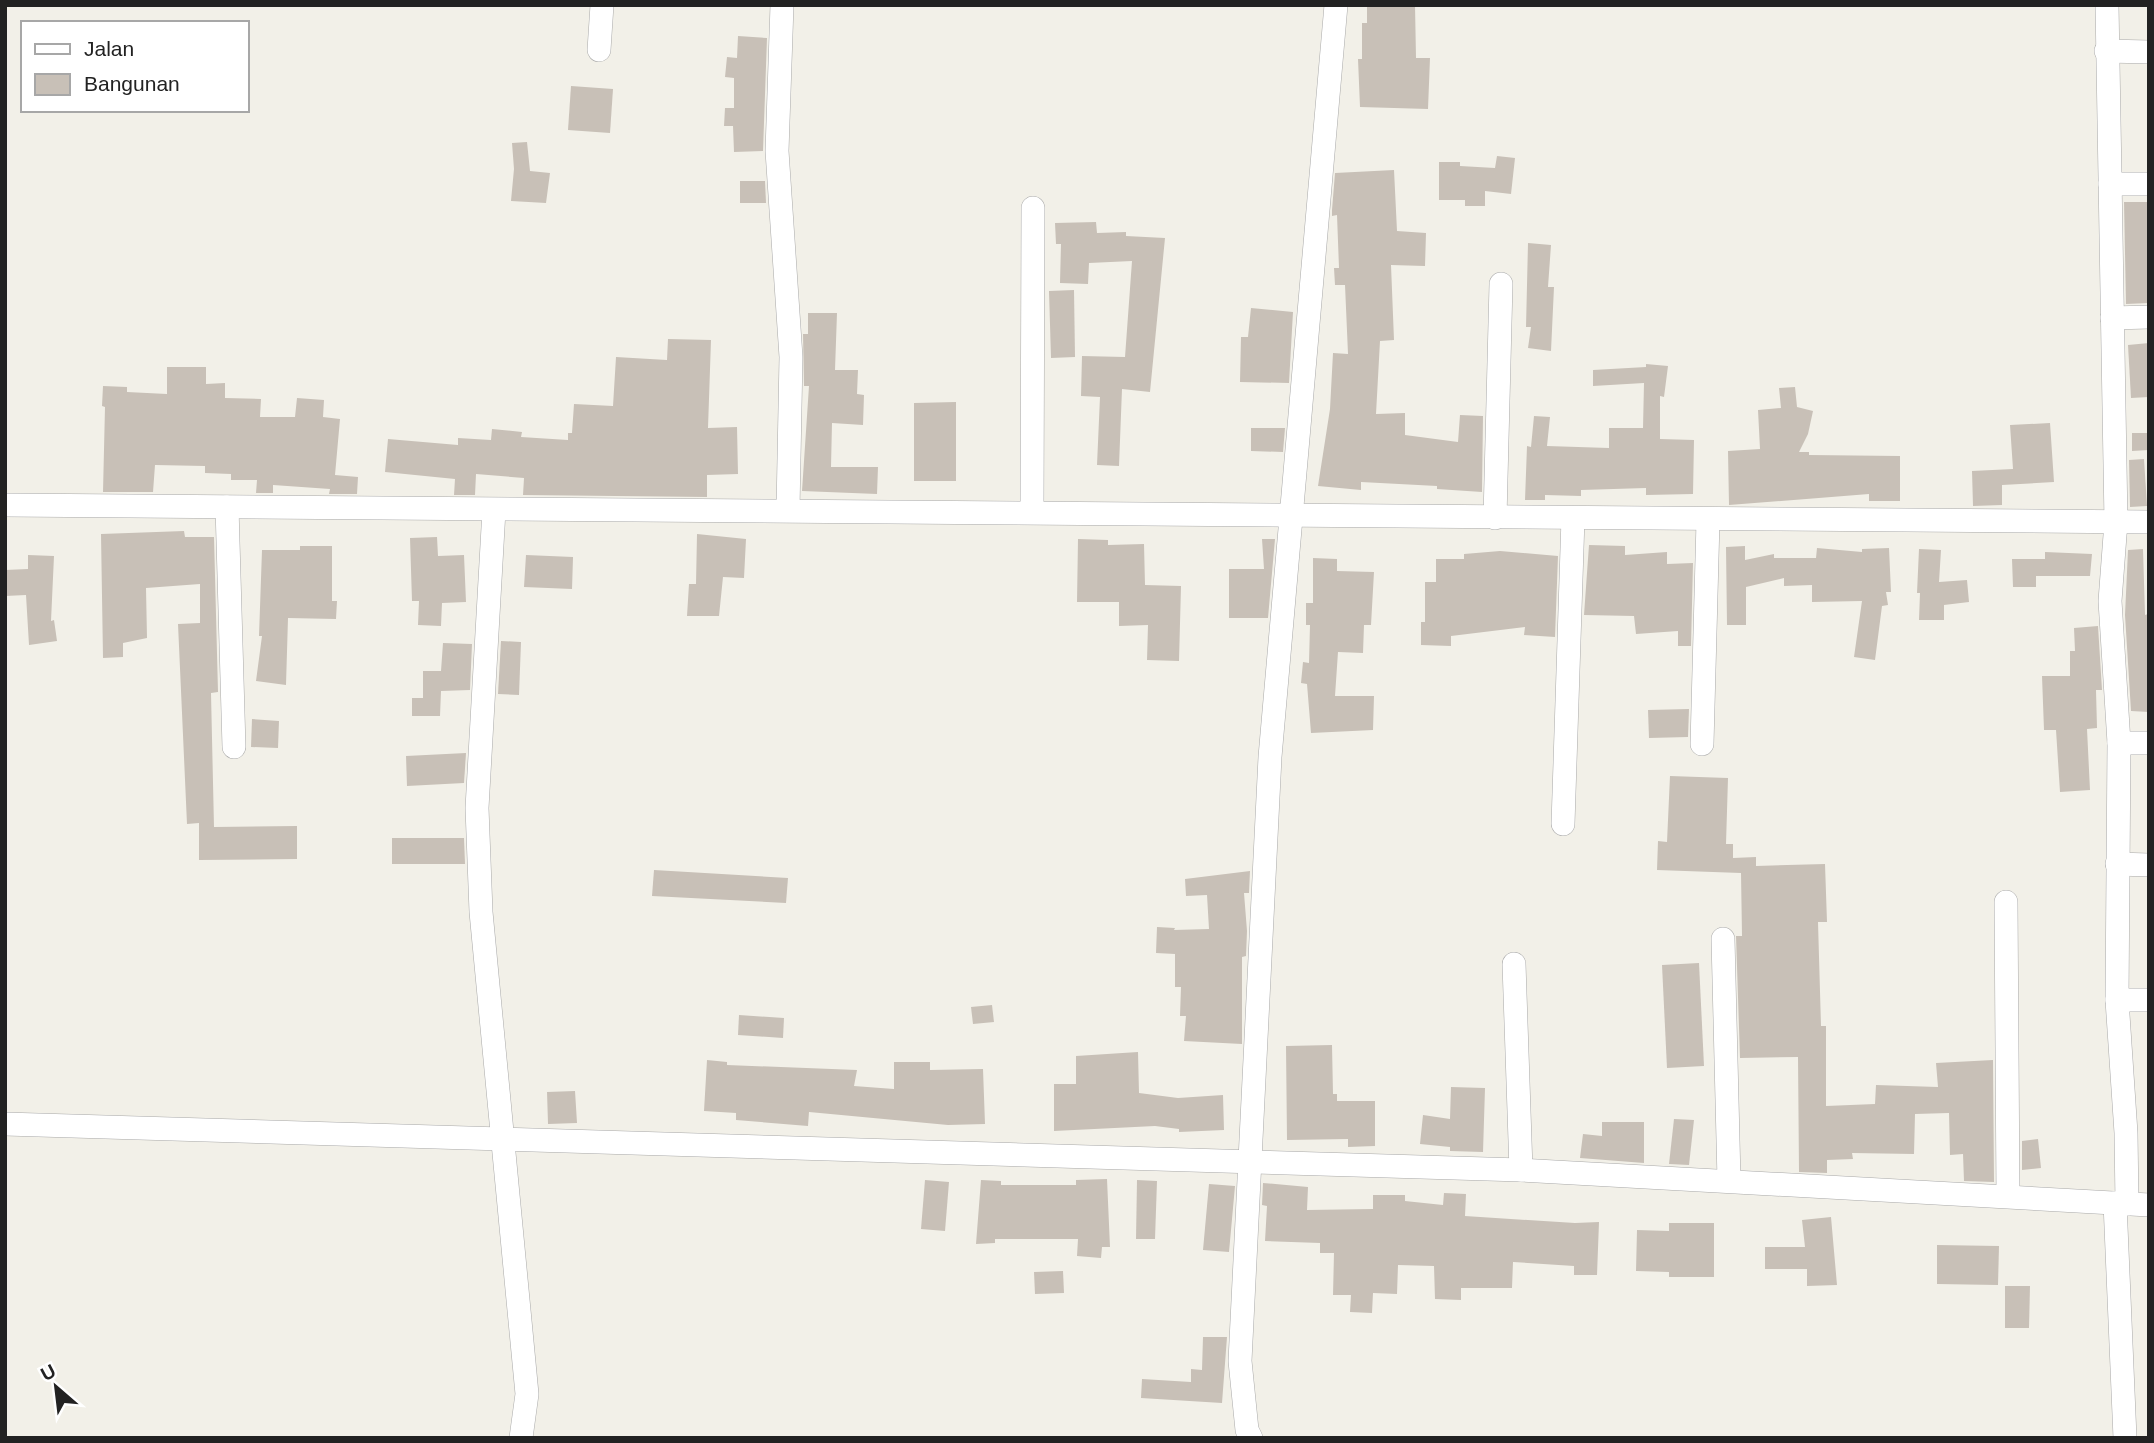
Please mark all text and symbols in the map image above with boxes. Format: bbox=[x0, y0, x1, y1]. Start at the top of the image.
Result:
legend bbox=[21, 21, 248, 112]
text: Jalan bbox=[84, 37, 134, 60]
text: Bangunan bbox=[84, 72, 180, 95]
north arrow bbox=[21, 1352, 91, 1422]
text: U bbox=[37, 1360, 59, 1385]

